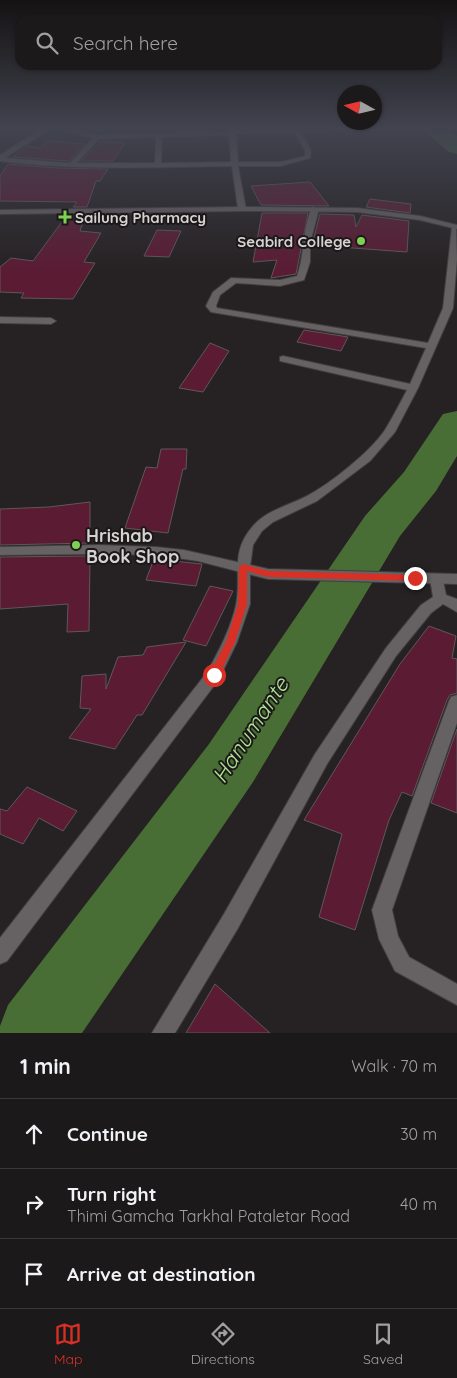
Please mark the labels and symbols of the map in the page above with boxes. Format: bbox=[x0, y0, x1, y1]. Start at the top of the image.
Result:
north arrow bbox=[337, 85, 382, 130]
place label: Sailung Pharmacy bbox=[75, 208, 206, 227]
marker: Sailung Pharmacy bbox=[59, 211, 71, 223]
place label: Seabird College bbox=[237, 232, 351, 251]
marker: Seabird College bbox=[355, 235, 367, 247]
place label: Hrishab Book Shop bbox=[86, 524, 179, 568]
marker: Hrishab Book Shop bbox=[70, 539, 82, 551]
route end bbox=[404, 567, 427, 590]
route start bbox=[203, 664, 226, 687]
water label: Hanumante bbox=[205, 671, 295, 788]

